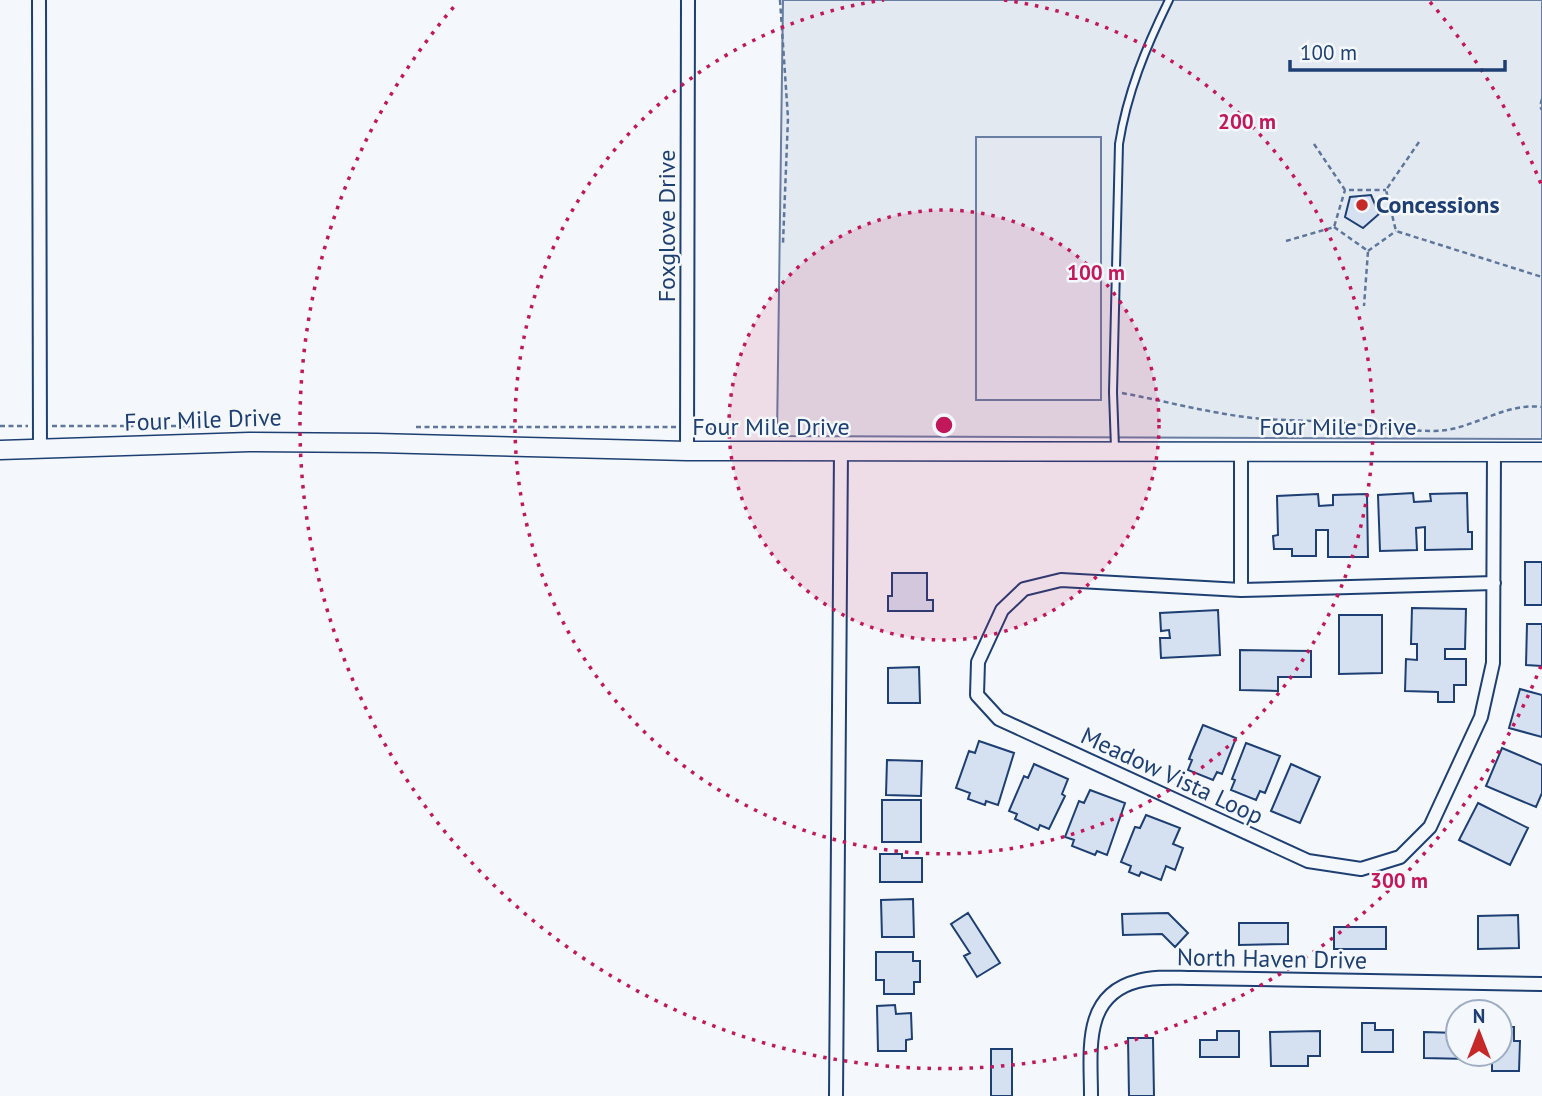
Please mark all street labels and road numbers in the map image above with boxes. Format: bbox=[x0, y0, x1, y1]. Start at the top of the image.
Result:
street label: Foxglove Drive bbox=[651, 150, 682, 302]
street label: Four Mile Drive bbox=[124, 401, 282, 438]
street label: Four Mile Drive bbox=[692, 411, 850, 442]
street label: Four Mile Drive bbox=[1259, 411, 1417, 442]
street label: Meadow Vista Loop bbox=[1076, 720, 1268, 831]
street label: North Haven Drive bbox=[1177, 941, 1367, 976]

